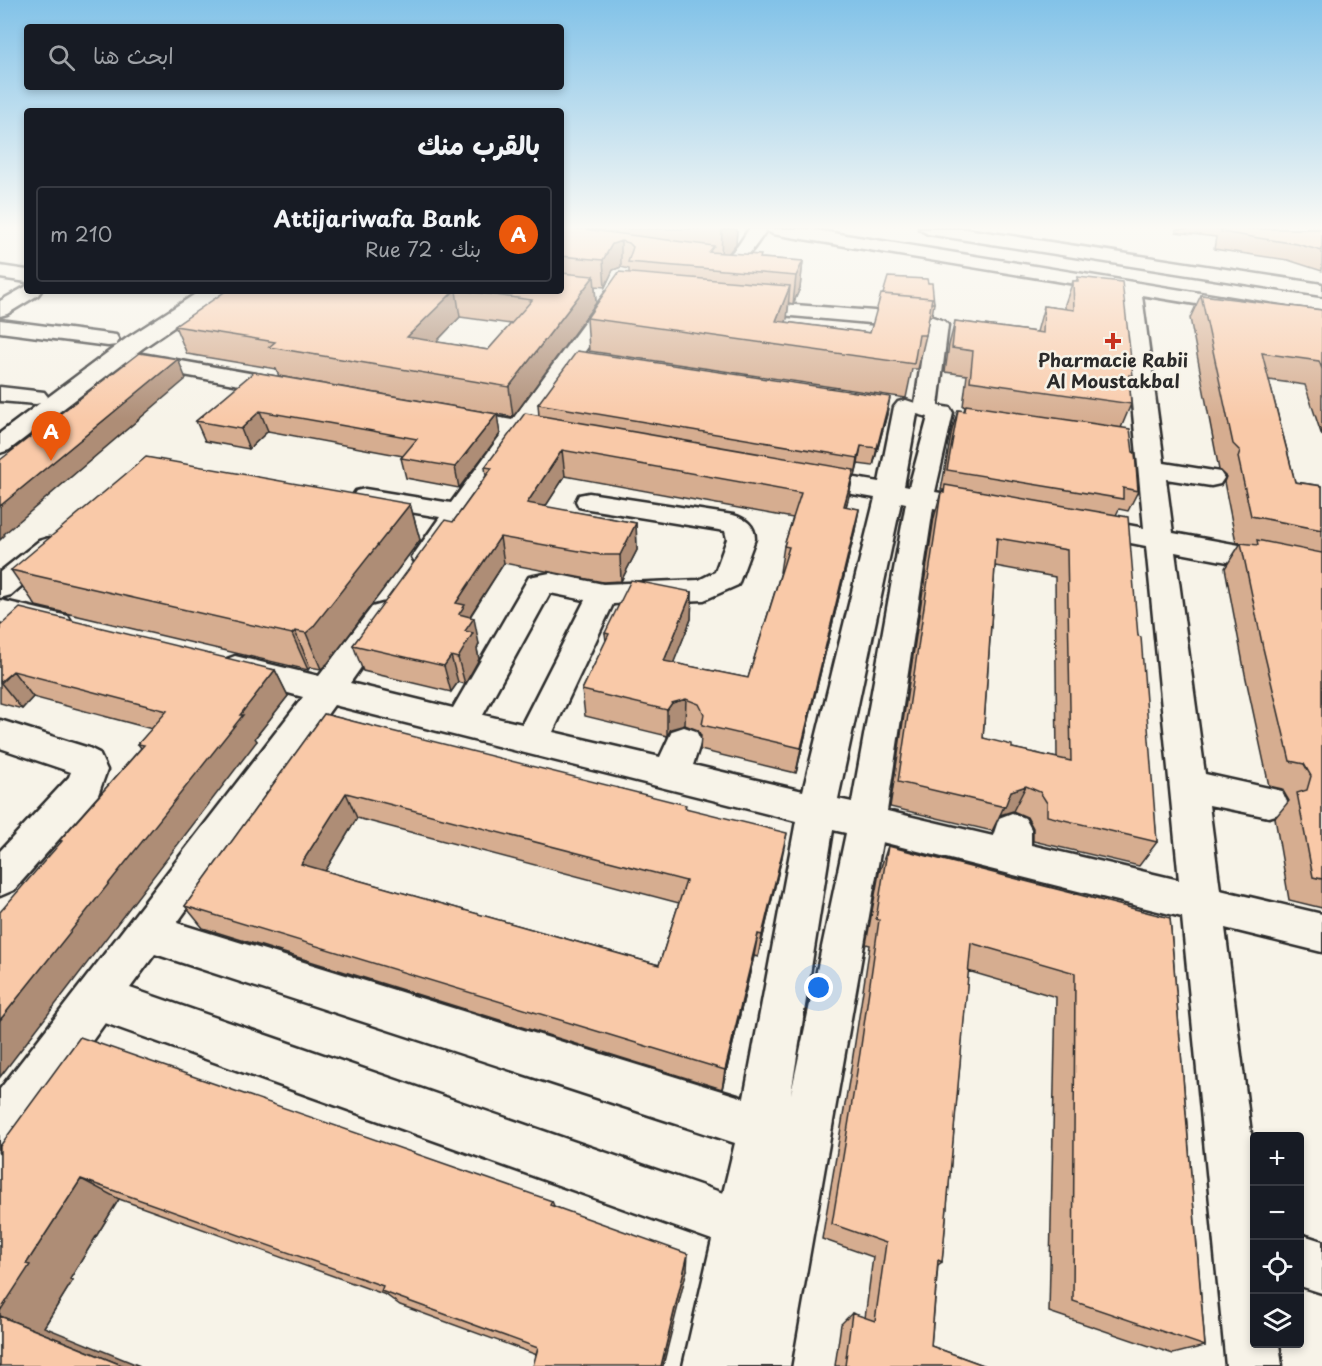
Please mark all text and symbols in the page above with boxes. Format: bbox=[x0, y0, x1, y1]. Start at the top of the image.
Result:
search box bbox=[24, 24, 564, 90]
text: ابحث هنا bbox=[93, 38, 174, 71]
icon: search bbox=[45, 41, 78, 74]
text: بالقرب منك bbox=[418, 125, 540, 164]
text: Attijariwafa Bank bbox=[274, 201, 481, 234]
text: 210 m bbox=[50, 219, 112, 249]
text: A bbox=[511, 219, 526, 249]
text: بنك · Rue 72 bbox=[365, 234, 481, 264]
marker: Pharmacie Rabii Al Moustakbal bbox=[1106, 334, 1120, 348]
place label: Pharmacie Rabii Al Moustakbal bbox=[1038, 346, 1188, 394]
pin: A bbox=[32, 412, 70, 461]
your location bbox=[804, 973, 833, 1002]
map controls bbox=[1250, 1132, 1304, 1348]
button: + bbox=[1250, 1132, 1304, 1186]
button: − bbox=[1250, 1186, 1304, 1240]
button: locate bbox=[1250, 1240, 1304, 1294]
button: layers bbox=[1250, 1294, 1304, 1348]

